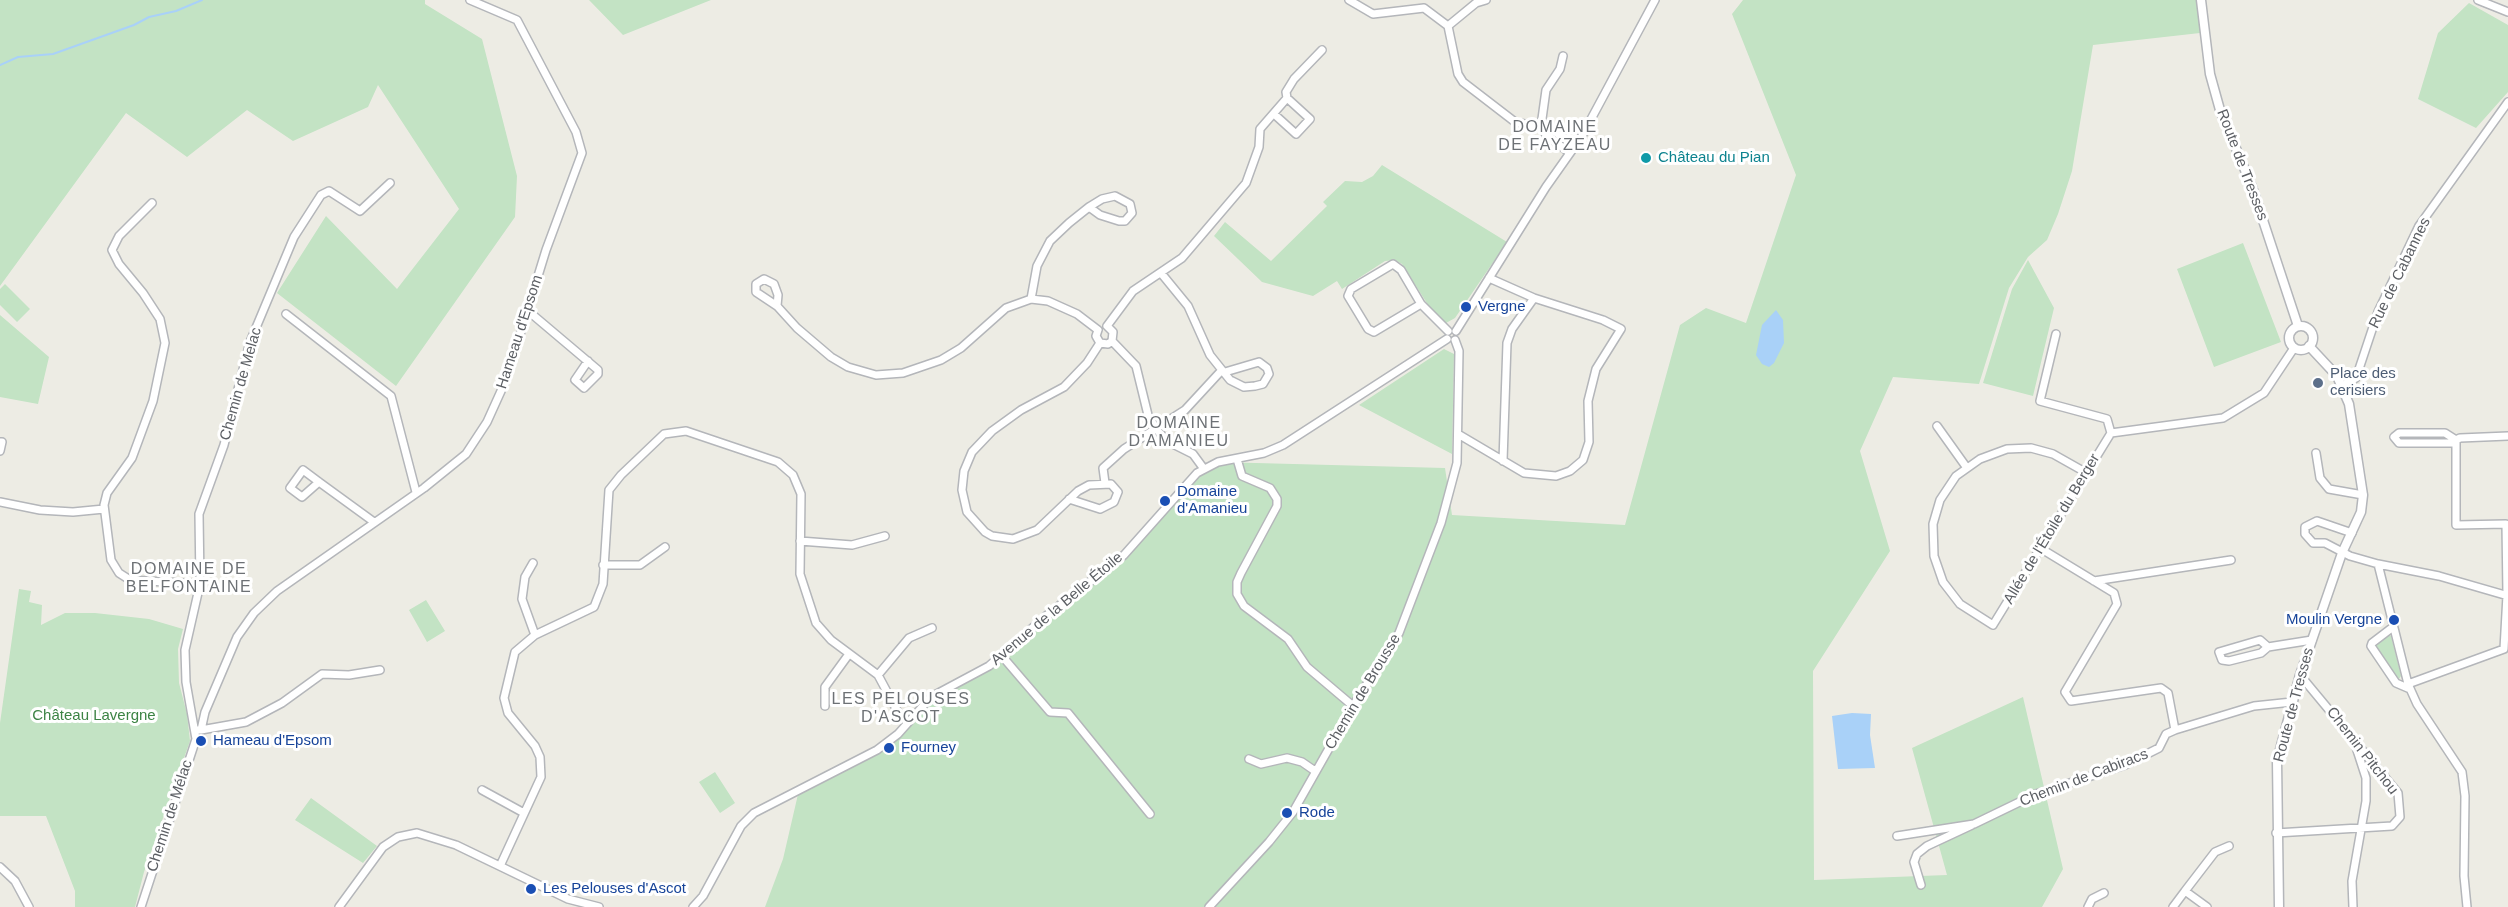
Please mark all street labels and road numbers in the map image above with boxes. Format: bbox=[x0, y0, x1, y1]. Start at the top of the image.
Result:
street label: Route de Tresses bbox=[2212, 107, 2272, 223]
street label: Rue de Cabannes bbox=[2365, 215, 2435, 331]
street label: Hameau d'Epsom bbox=[493, 273, 547, 391]
street label: Chemin de Melac bbox=[216, 325, 266, 443]
street label: Allée de l'Étoile du Berger bbox=[2000, 451, 2104, 607]
street label: Avenue de la Belle Étoile bbox=[987, 549, 1127, 669]
street label: Chemin de Brousse bbox=[1321, 631, 1405, 753]
street label: Route de Tresses bbox=[2270, 646, 2318, 764]
street label: Chemin Pitchou bbox=[2322, 704, 2402, 798]
street label: Chemin de Cabiracs bbox=[2017, 745, 2151, 811]
street label: Chemin de Mélac bbox=[143, 758, 197, 874]

